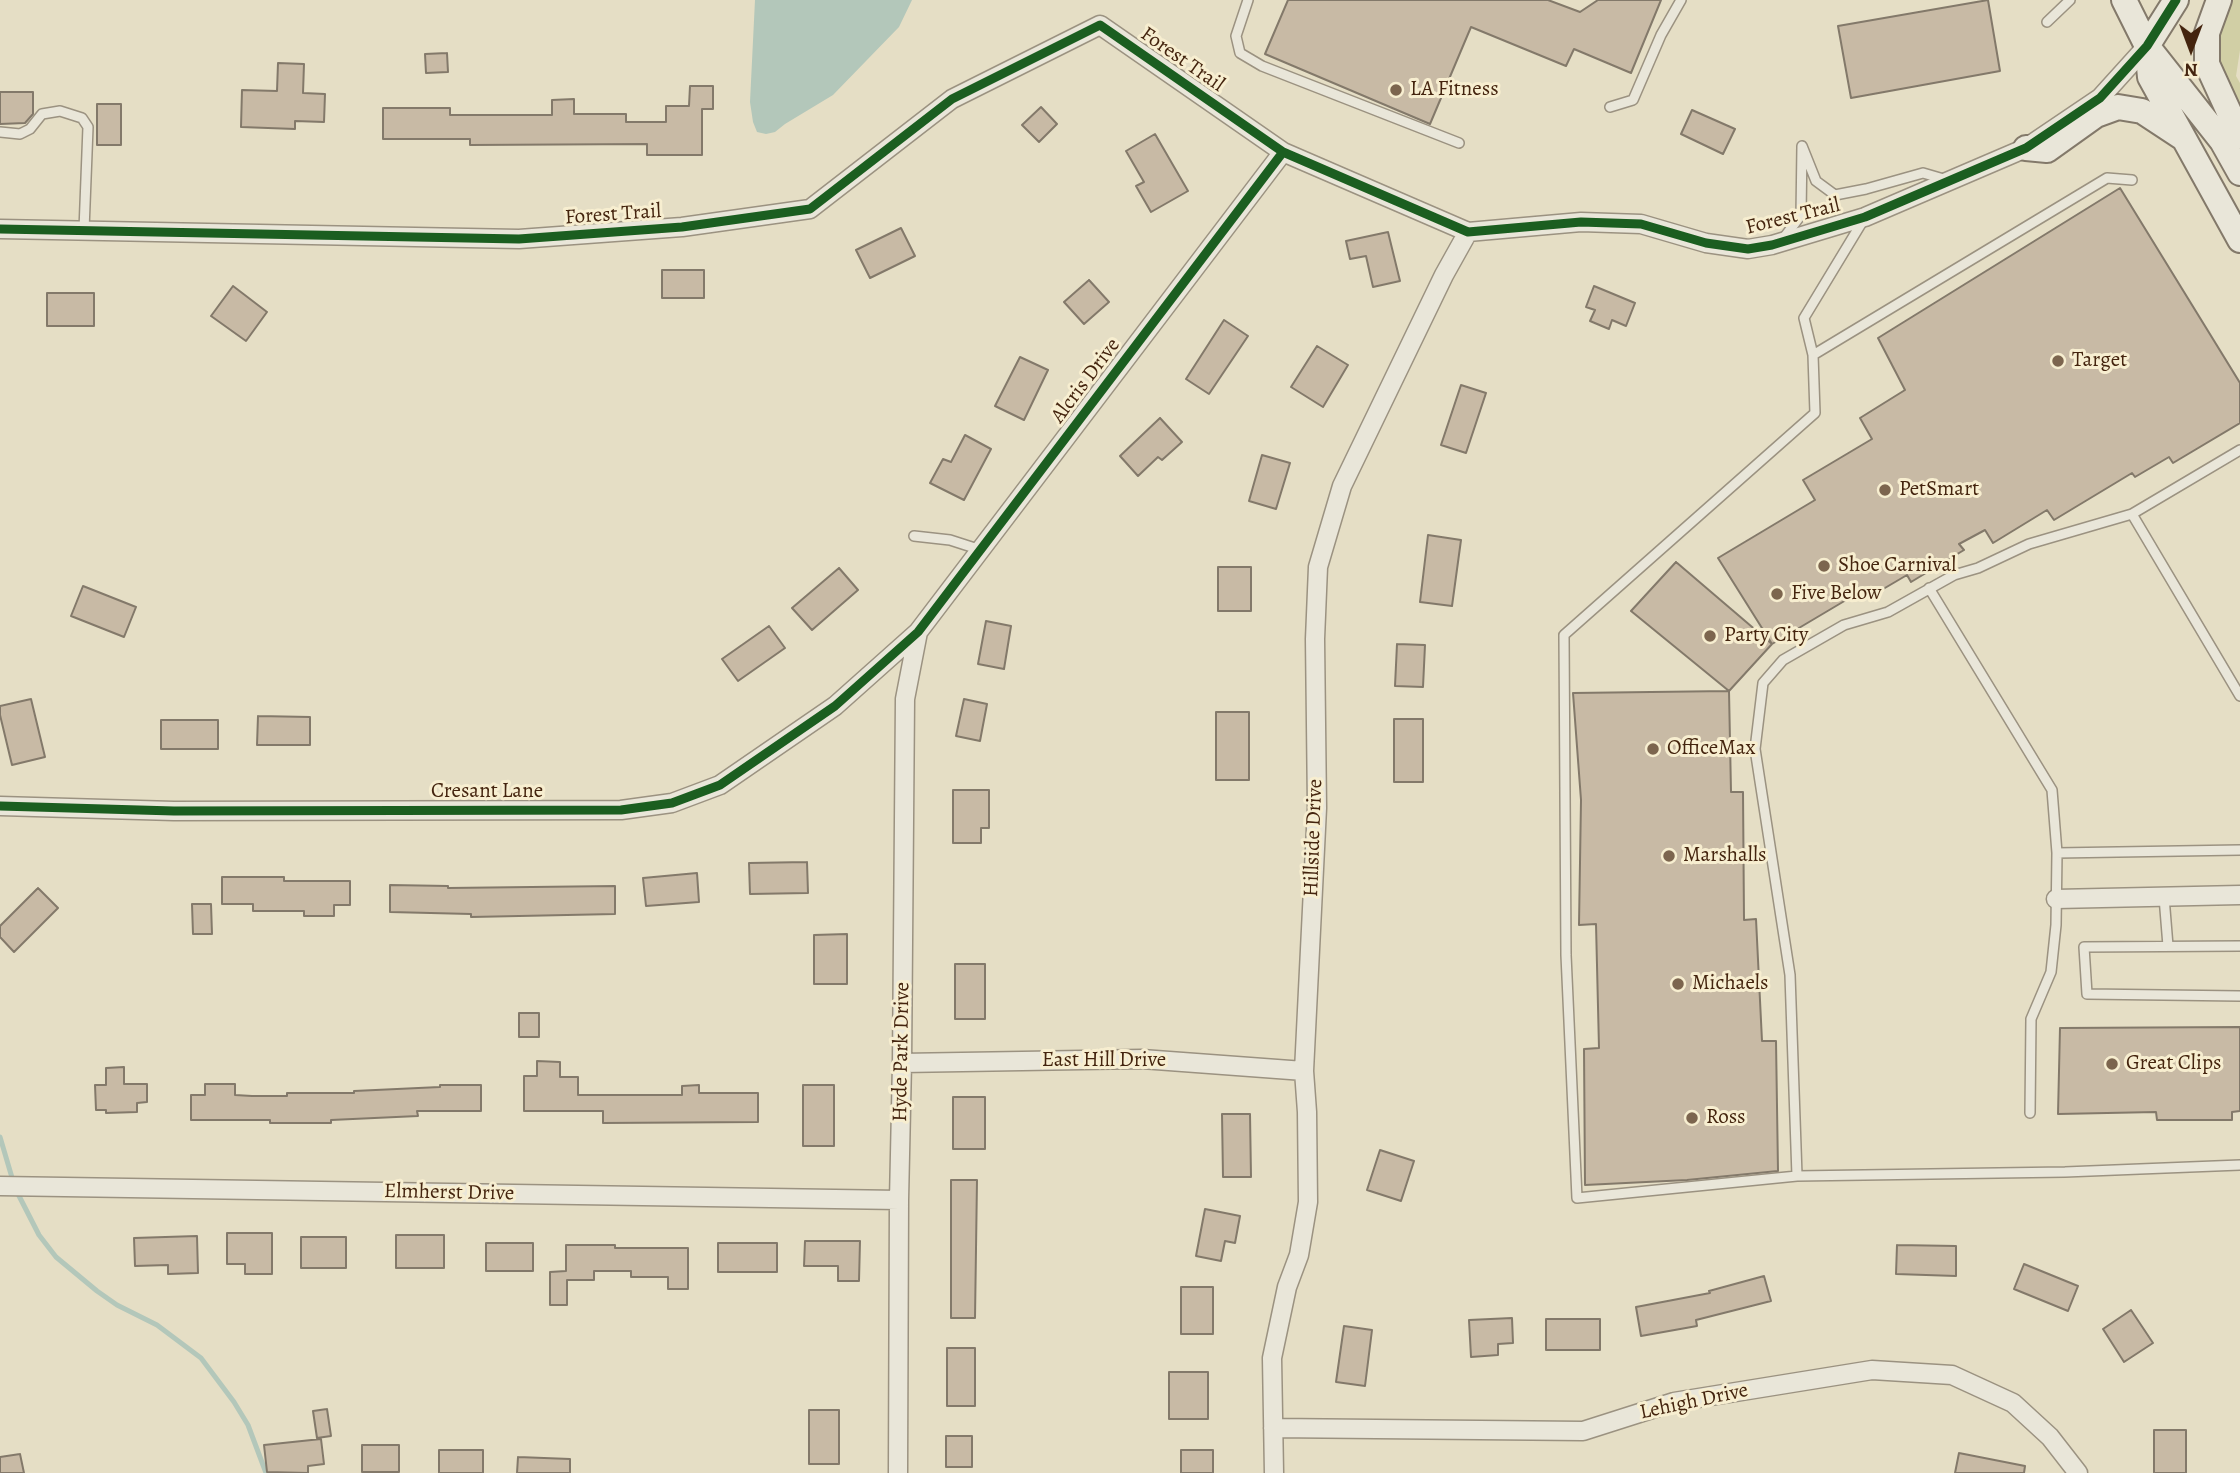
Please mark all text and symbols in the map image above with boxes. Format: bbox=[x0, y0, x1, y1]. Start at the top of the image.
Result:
north arrow bbox=[2156, 14, 2226, 84]
street label: Forest Trail bbox=[1135, 22, 1229, 98]
text: N bbox=[2184, 57, 2198, 83]
place label: LA Fitness bbox=[1410, 77, 1499, 103]
marker: LA Fitness bbox=[1388, 82, 1404, 98]
street label: Forest Trail bbox=[1743, 193, 1843, 241]
street label: Forest Trail bbox=[564, 199, 662, 231]
street label: Alcris Drive bbox=[1046, 334, 1126, 428]
place label: Target bbox=[2072, 348, 2127, 374]
marker: Target bbox=[2050, 353, 2066, 369]
place label: PetSmart bbox=[1899, 477, 1979, 503]
marker: PetSmart bbox=[1877, 482, 1893, 498]
place label: Shoe Carnival bbox=[1838, 553, 1956, 579]
marker: Shoe Carnival bbox=[1816, 558, 1832, 574]
place label: Five Below bbox=[1791, 581, 1882, 607]
marker: Five Below bbox=[1769, 586, 1785, 602]
place label: Party City bbox=[1724, 623, 1808, 649]
marker: Party City bbox=[1702, 628, 1718, 644]
place label: OfficeMax bbox=[1667, 736, 1755, 762]
marker: OfficeMax bbox=[1645, 741, 1661, 757]
street label: Cresant Lane bbox=[431, 779, 543, 805]
street label: Hillside Drive bbox=[1299, 779, 1329, 897]
place label: Marshalls bbox=[1683, 843, 1767, 869]
marker: Marshalls bbox=[1661, 848, 1677, 864]
place label: Michaels bbox=[1692, 971, 1768, 997]
marker: Michaels bbox=[1670, 976, 1686, 992]
street label: Hyde Park Drive bbox=[888, 982, 916, 1122]
street label: East Hill Drive bbox=[1042, 1048, 1166, 1074]
place label: Great Clips bbox=[2126, 1051, 2221, 1077]
marker: Great Clips bbox=[2104, 1056, 2120, 1072]
place label: Ross bbox=[1706, 1105, 1746, 1131]
marker: Ross bbox=[1684, 1110, 1700, 1126]
street label: Elmherst Drive bbox=[384, 1179, 514, 1207]
street label: Lehigh Drive bbox=[1637, 1378, 1751, 1426]

